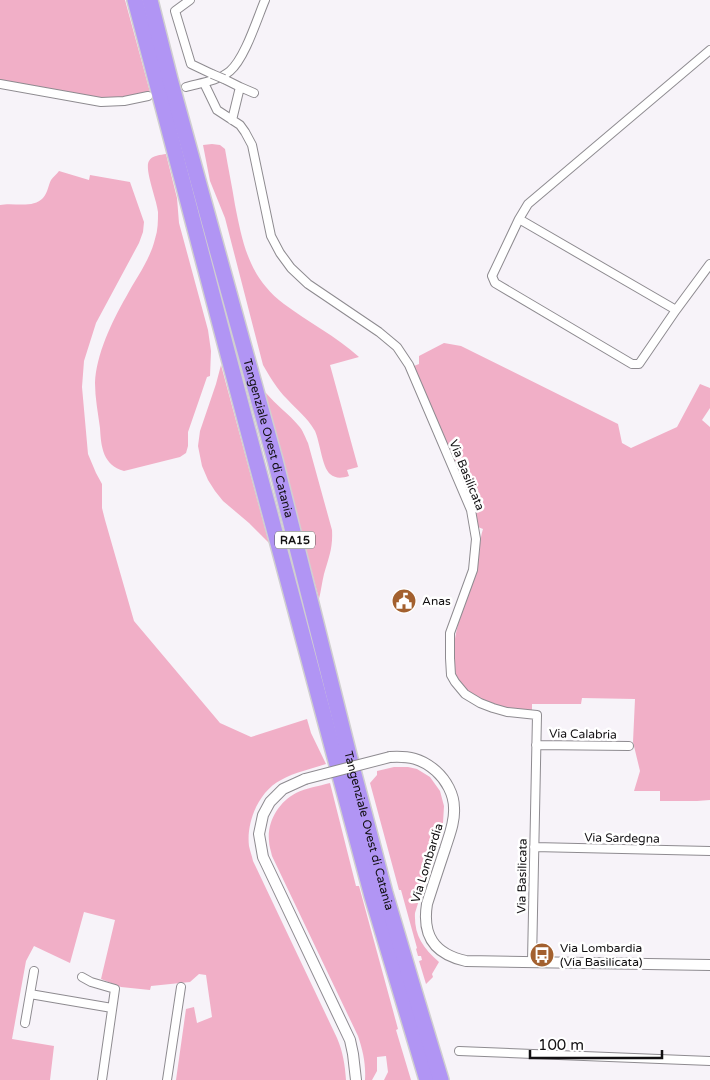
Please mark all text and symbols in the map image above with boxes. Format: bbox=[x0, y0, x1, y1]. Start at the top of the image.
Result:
street label: Tangenziale Ovest di Catania bbox=[240, 357, 296, 519]
street label: Via Basilicata bbox=[446, 438, 488, 512]
road number: RA15 bbox=[275, 532, 315, 548]
public building icon: Anas bbox=[391, 588, 417, 614]
place label: Anas bbox=[422, 594, 451, 608]
street label: Via Calabria bbox=[549, 726, 617, 742]
street label: Tangenziale Ovest di Catania bbox=[341, 750, 397, 912]
street label: Via Lombardia bbox=[408, 822, 446, 904]
street label: Via Sardegna bbox=[584, 830, 660, 846]
street label: Via Basilicata bbox=[514, 838, 530, 914]
place label: Via Lombardia (Via Basilicata) bbox=[560, 941, 643, 969]
bus stop icon: Via Lombardia (Via Basilicata) bbox=[529, 942, 555, 968]
scale bar bbox=[530, 1028, 662, 1060]
text: 100 m bbox=[538, 1036, 584, 1054]

